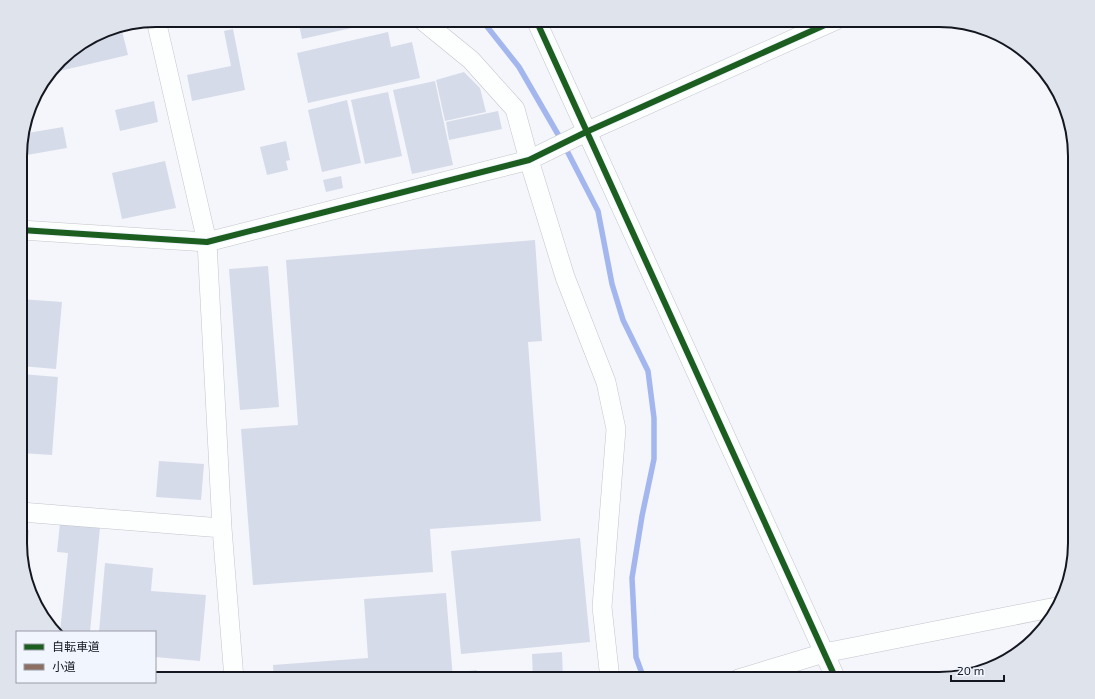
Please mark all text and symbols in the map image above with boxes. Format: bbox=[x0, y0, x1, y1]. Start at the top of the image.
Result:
legend bbox=[16, 631, 156, 683]
text: 自転車道 bbox=[52, 639, 100, 653]
scale bar bbox=[951, 657, 1004, 683]
text: 小道 bbox=[52, 659, 76, 673]
text: 20 m bbox=[957, 663, 984, 677]

